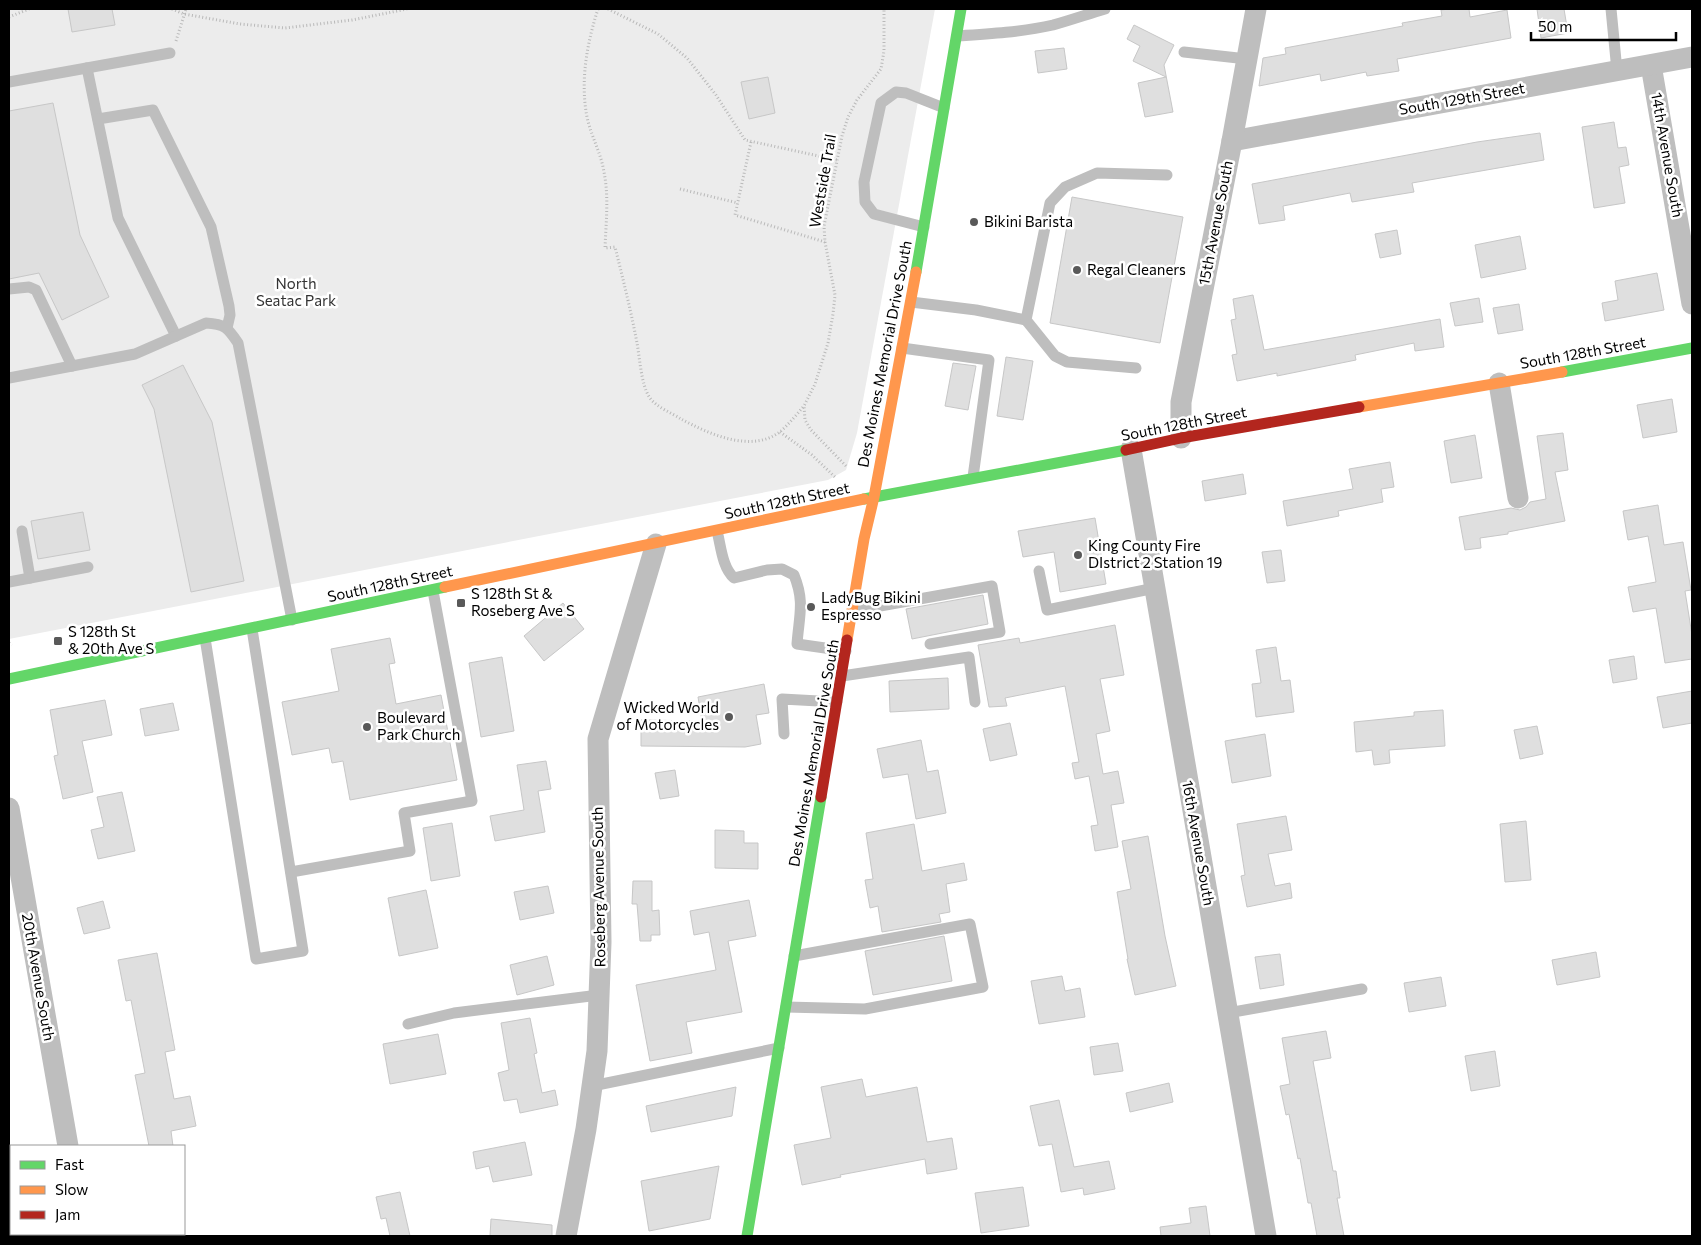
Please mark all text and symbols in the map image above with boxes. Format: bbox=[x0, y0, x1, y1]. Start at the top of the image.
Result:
scale bar bbox=[1531, 10, 1676, 42]
text: 50 m bbox=[1538, 17, 1572, 35]
street label: South 129th Street bbox=[1397, 78, 1526, 118]
street label: 14th Avenue South bbox=[1648, 91, 1688, 219]
street label: Westside Trail bbox=[805, 133, 839, 229]
street label: 15th Avenue South bbox=[1194, 159, 1236, 287]
place label: Bikini Barista bbox=[984, 212, 1073, 230]
marker: Bikini Barista bbox=[968, 216, 980, 228]
street label: Des Moines Memorial Drive South bbox=[853, 239, 915, 469]
place label: Regal Cleaners bbox=[1087, 260, 1186, 278]
marker: Regal Cleaners bbox=[1071, 264, 1083, 276]
park label: North Seatac Park bbox=[256, 274, 336, 309]
street label: South 128th Street bbox=[1518, 332, 1647, 372]
street label: South 128th Street bbox=[1119, 402, 1248, 444]
street label: South 128th Street bbox=[723, 478, 851, 522]
place label: King County Fire DIstrict 2 Station 19 bbox=[1088, 536, 1222, 571]
marker: King County Fire DIstrict 2 Station 19 bbox=[1072, 549, 1084, 561]
street label: South 128th Street bbox=[326, 561, 454, 605]
place label: S 128th St & Roseberg Ave S bbox=[471, 584, 575, 619]
place label: LadyBug Bikini Espresso bbox=[821, 588, 921, 623]
marker: S 128th St & Roseberg Ave S bbox=[455, 597, 467, 609]
marker: LadyBug Bikini Espresso bbox=[805, 601, 817, 613]
place label: S 128th St & 20th Ave S bbox=[68, 622, 155, 657]
marker: S 128th St & 20th Ave S bbox=[52, 635, 64, 647]
street label: Des Moines Memorial Drive South bbox=[784, 638, 842, 868]
place label: Wicked World of Motorcycles bbox=[617, 698, 719, 733]
place label: Boulevard Park Church bbox=[377, 708, 460, 743]
marker: Wicked World of Motorcycles bbox=[723, 711, 735, 723]
marker: Boulevard Park Church bbox=[361, 721, 373, 733]
street label: 16th Avenue South bbox=[1179, 779, 1219, 907]
street label: Roseberg Avenue South bbox=[588, 807, 608, 967]
street label: 20th Avenue South bbox=[19, 912, 59, 1042]
legend bbox=[10, 1145, 185, 1235]
text: Fast bbox=[55, 1155, 84, 1173]
text: Slow bbox=[55, 1180, 88, 1198]
text: Jam bbox=[55, 1205, 80, 1223]

